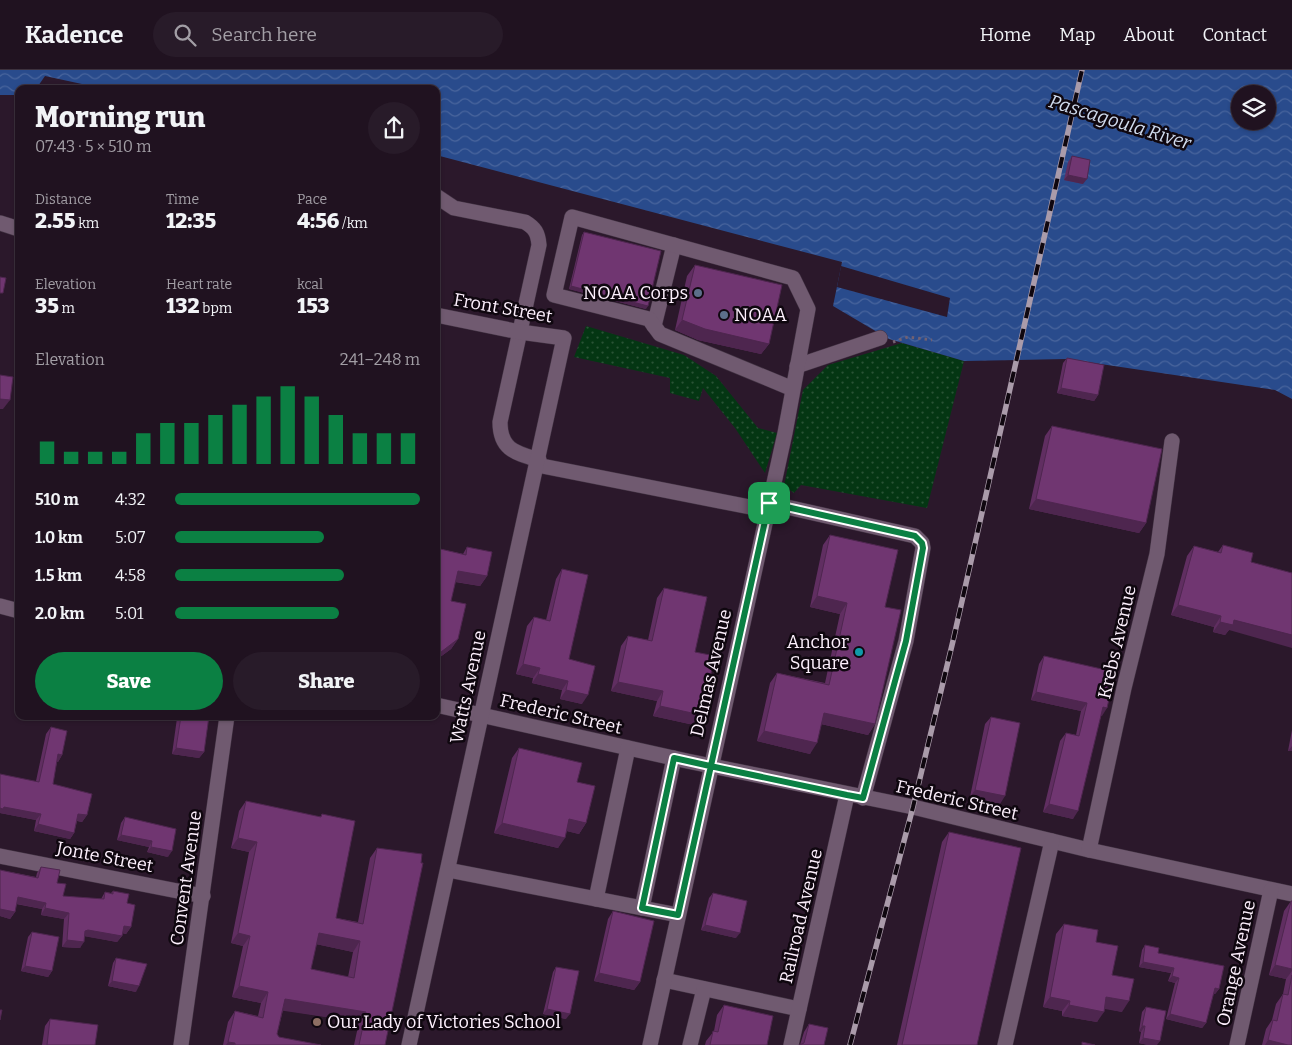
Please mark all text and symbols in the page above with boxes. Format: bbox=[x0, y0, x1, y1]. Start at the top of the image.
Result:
search box bbox=[153, 12, 503, 57]
text: Kadence bbox=[25, 21, 123, 49]
icon: search bbox=[171, 21, 199, 49]
text: Search here bbox=[211, 23, 317, 46]
text: Home bbox=[980, 24, 1031, 46]
text: Map bbox=[1059, 24, 1095, 46]
text: About bbox=[1123, 24, 1174, 46]
text: Contact bbox=[1202, 24, 1267, 46]
map controls bbox=[1231, 85, 1276, 130]
button: layers bbox=[1231, 85, 1276, 130]
water label: Pascagoula River bbox=[1046, 89, 1195, 155]
text: Morning run bbox=[35, 101, 205, 134]
button: share bbox=[368, 102, 420, 154]
text: 07:43 · 5 × 510 m bbox=[35, 137, 152, 156]
text: Distance bbox=[35, 191, 92, 208]
text: Time bbox=[166, 191, 199, 208]
text: Pace bbox=[297, 191, 327, 208]
text: 2.55 bbox=[35, 208, 75, 234]
text: 12:35 bbox=[166, 208, 216, 234]
text: 4:56 bbox=[297, 208, 339, 234]
text: km bbox=[75, 215, 99, 232]
text: /km bbox=[339, 215, 368, 232]
text: Elevation bbox=[35, 276, 96, 293]
text: Heart rate bbox=[166, 276, 232, 293]
text: kcal bbox=[297, 276, 323, 293]
place label: NOAA Corps bbox=[583, 282, 688, 304]
marker: NOAA Corps bbox=[692, 287, 704, 299]
street label: Front Street bbox=[452, 288, 555, 328]
text: 35 bbox=[35, 293, 59, 319]
text: 132 bbox=[166, 293, 200, 319]
text: 153 bbox=[297, 293, 330, 319]
text: m bbox=[59, 300, 75, 317]
text: bpm bbox=[200, 300, 232, 317]
place label: NOAA bbox=[734, 304, 787, 326]
marker: NOAA bbox=[718, 309, 730, 321]
text: Elevation bbox=[35, 350, 105, 369]
text: 241–248 m bbox=[340, 350, 420, 369]
pin bbox=[748, 482, 790, 524]
icon: arrive bbox=[755, 489, 783, 517]
text: 510 m bbox=[35, 490, 79, 509]
text: 4:32 bbox=[115, 490, 146, 509]
text: 1.0 km bbox=[35, 528, 83, 547]
text: 5:07 bbox=[115, 528, 145, 547]
text: 1.5 km bbox=[35, 566, 82, 585]
text: 4:58 bbox=[115, 566, 146, 585]
street label: Krebs Avenue bbox=[1093, 583, 1141, 701]
text: 2.0 km bbox=[35, 604, 85, 623]
text: 5:01 bbox=[115, 604, 144, 623]
street label: Delmas Avenue bbox=[686, 607, 736, 739]
street label: Watts Avenue bbox=[445, 628, 491, 746]
place label: Anchor Square bbox=[787, 631, 849, 674]
marker: Anchor Square bbox=[853, 646, 865, 658]
button: Save bbox=[35, 652, 223, 710]
button: Share bbox=[233, 652, 420, 710]
street label: Frederic Street bbox=[498, 689, 625, 739]
street label: Frederic Street bbox=[894, 775, 1021, 825]
street label: Convent Avenue bbox=[166, 809, 206, 947]
street label: Jonte Street bbox=[54, 837, 156, 877]
street label: Railroad Avenue bbox=[775, 847, 827, 985]
street label: Orange Avenue bbox=[1212, 898, 1260, 1028]
place label: Our Lady of Victories School bbox=[327, 1011, 561, 1033]
marker: Our Lady of Victories School bbox=[311, 1016, 323, 1028]

